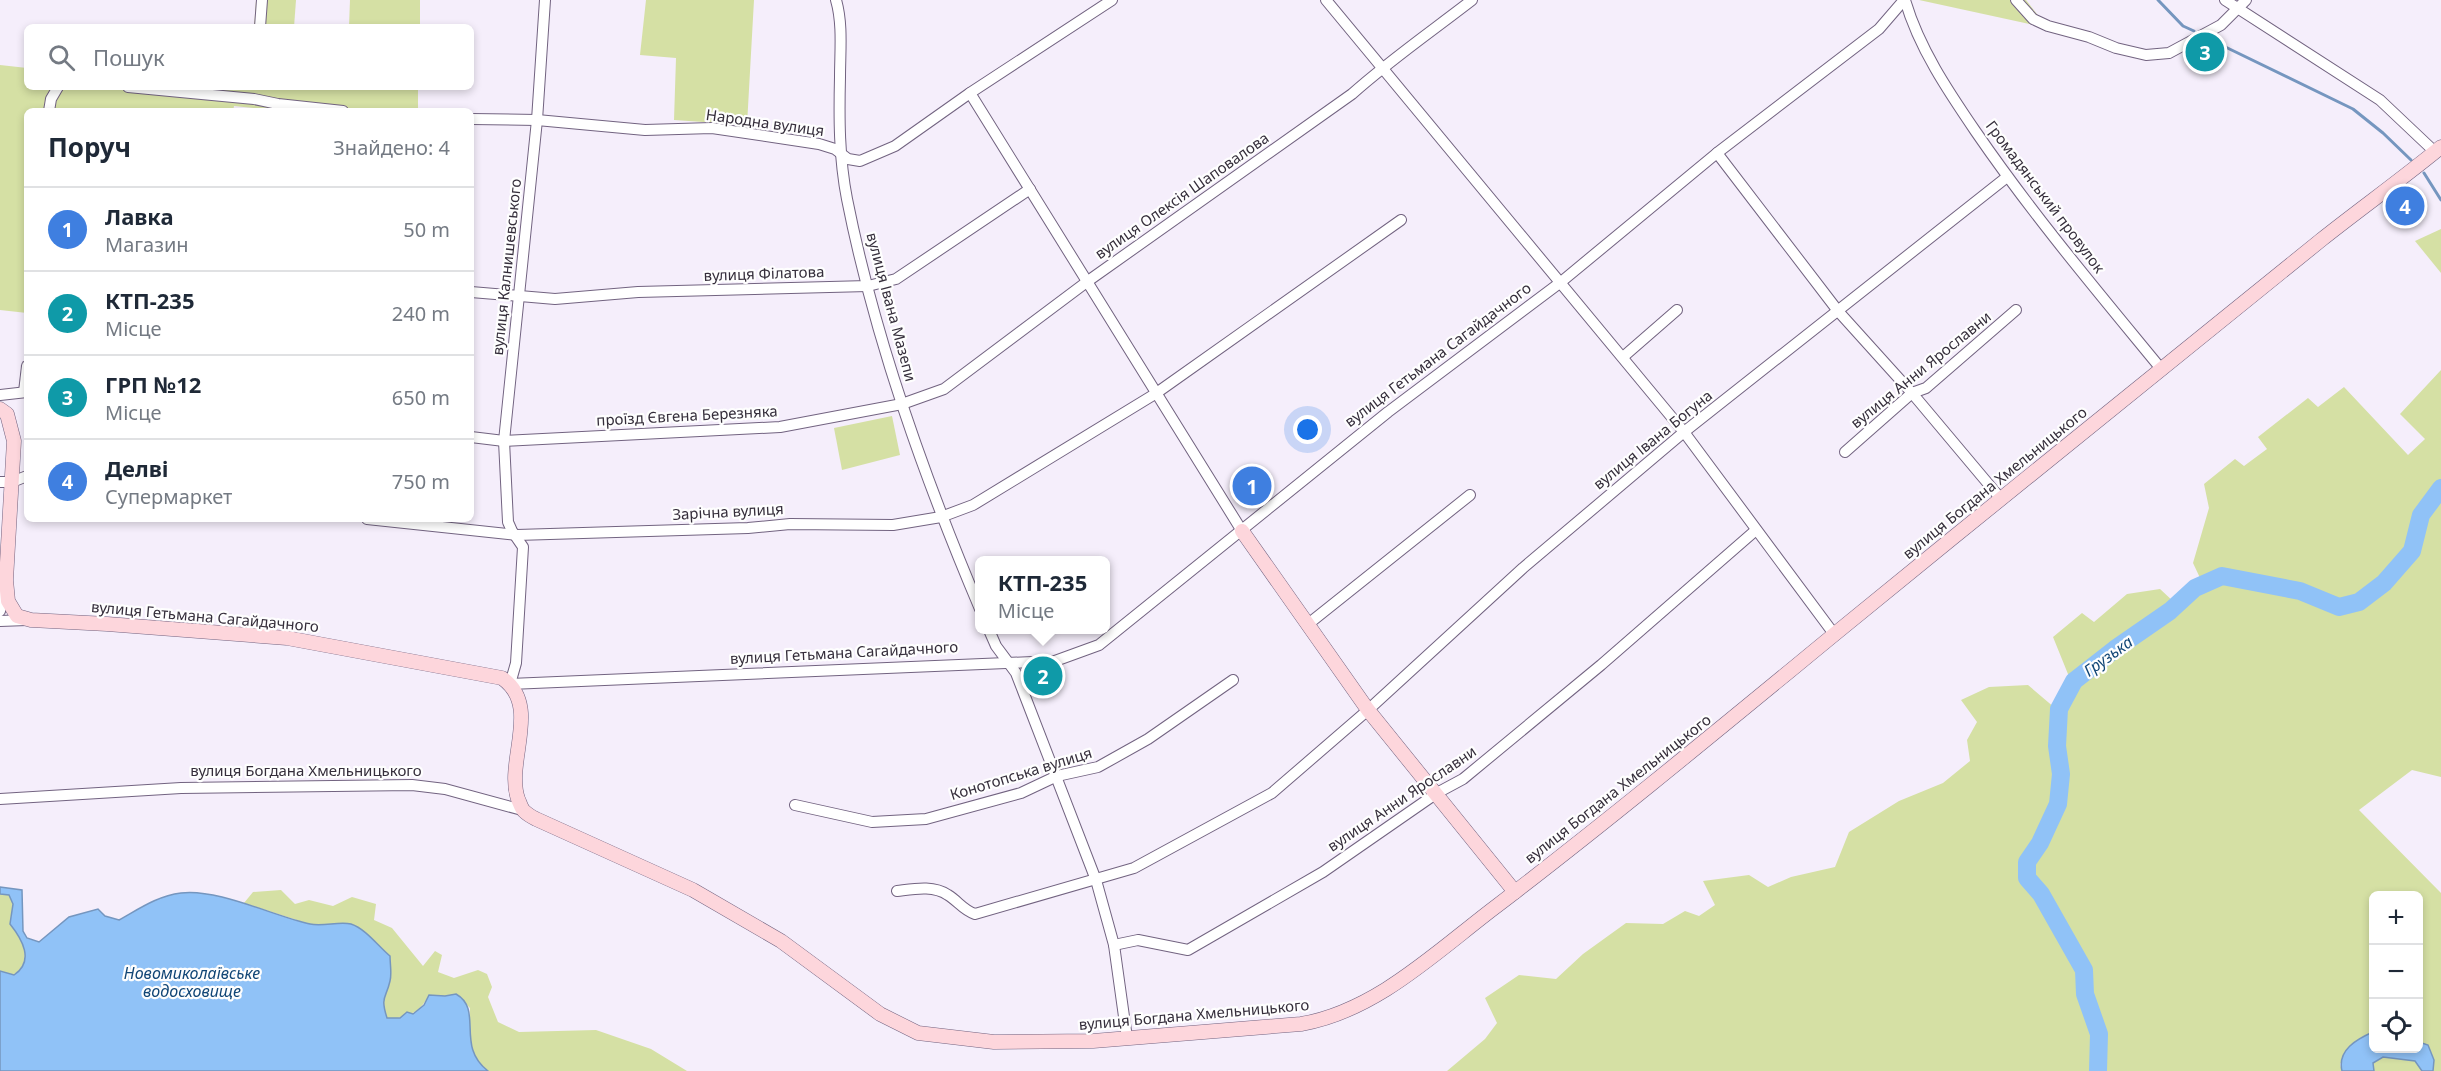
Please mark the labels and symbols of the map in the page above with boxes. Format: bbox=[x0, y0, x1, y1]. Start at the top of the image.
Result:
pin: 3 bbox=[2186, 29, 2224, 74]
street label: Народна вулиця bbox=[705, 104, 825, 140]
street label: Громадянський провулок bbox=[1982, 116, 2110, 277]
street label: вулиця Олексія Шаповалова bbox=[1090, 127, 1272, 263]
street label: вулиця Калнишевського bbox=[487, 177, 525, 356]
pin: 4 bbox=[2386, 184, 2424, 228]
street label: вулиця Івана Мазепи bbox=[862, 230, 921, 383]
street label: вулиця Філатова bbox=[703, 261, 825, 285]
street label: вулиця Гетьмана Сагайдачного bbox=[1340, 277, 1535, 431]
street label: вулиця Анни Ярославни bbox=[1846, 306, 1995, 432]
street label: вулиця Івана Богуна bbox=[1589, 385, 1716, 493]
street label: проїзд Євгена Березняка bbox=[596, 400, 778, 430]
street label: вулиця Богдана Хмельницького bbox=[1898, 402, 2091, 563]
your location bbox=[1293, 415, 1322, 444]
pin: 1 bbox=[1232, 464, 1272, 508]
street label: Зарічна вулиця bbox=[672, 498, 784, 524]
street label: вулиця Гетьмана Сагайдачного bbox=[90, 596, 320, 636]
water label: Грузька bbox=[2079, 631, 2137, 681]
street label: вулиця Гетьмана Сагайдачного bbox=[729, 636, 959, 668]
pin: 2 bbox=[1024, 654, 1062, 698]
street label: вулиця Богдана Хмельницького bbox=[1520, 709, 1715, 867]
street label: вулиця Анни Ярославни bbox=[1323, 741, 1480, 855]
street label: Конотопська вулиця bbox=[947, 742, 1094, 804]
street label: вулиця Богдана Хмельницького bbox=[190, 760, 422, 780]
water label: Новомиколаївське водосховище bbox=[124, 962, 260, 1002]
street label: вулиця Богдана Хмельницького bbox=[1078, 994, 1310, 1034]

